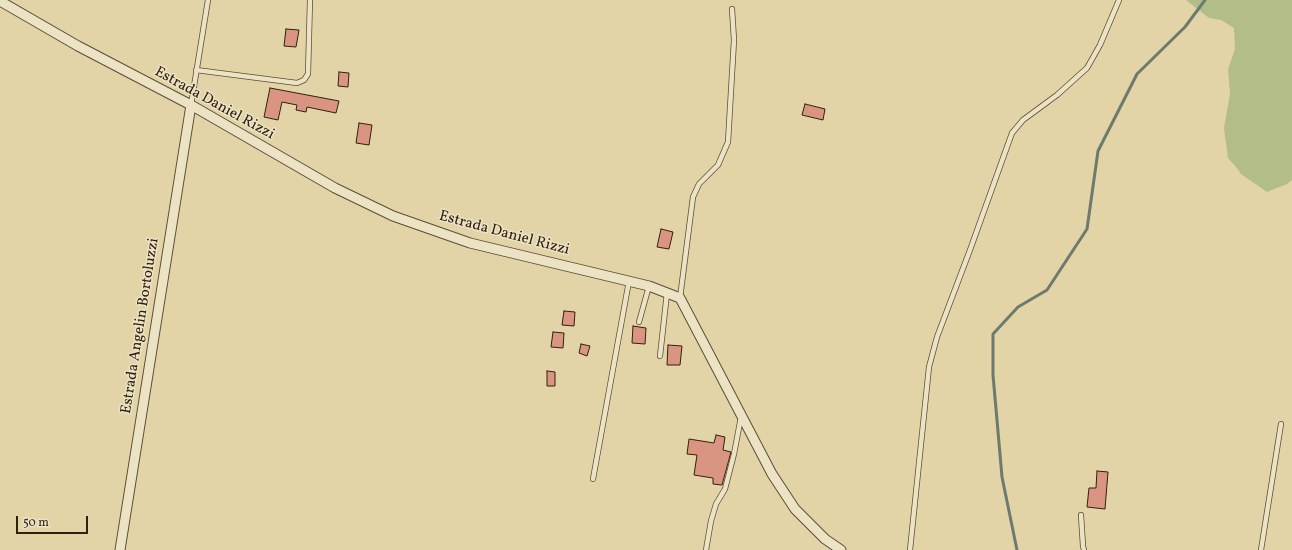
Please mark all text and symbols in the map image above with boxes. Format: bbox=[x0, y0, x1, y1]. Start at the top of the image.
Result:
street label: Estrada Daniel Rizzi bbox=[151, 64, 277, 144]
street label: Estrada Daniel Rizzi bbox=[437, 208, 571, 260]
street label: Estrada Angelin Bortoluzzi bbox=[118, 237, 164, 415]
scale bar bbox=[18, 508, 90, 534]
text: 50 m bbox=[23, 515, 49, 531]

